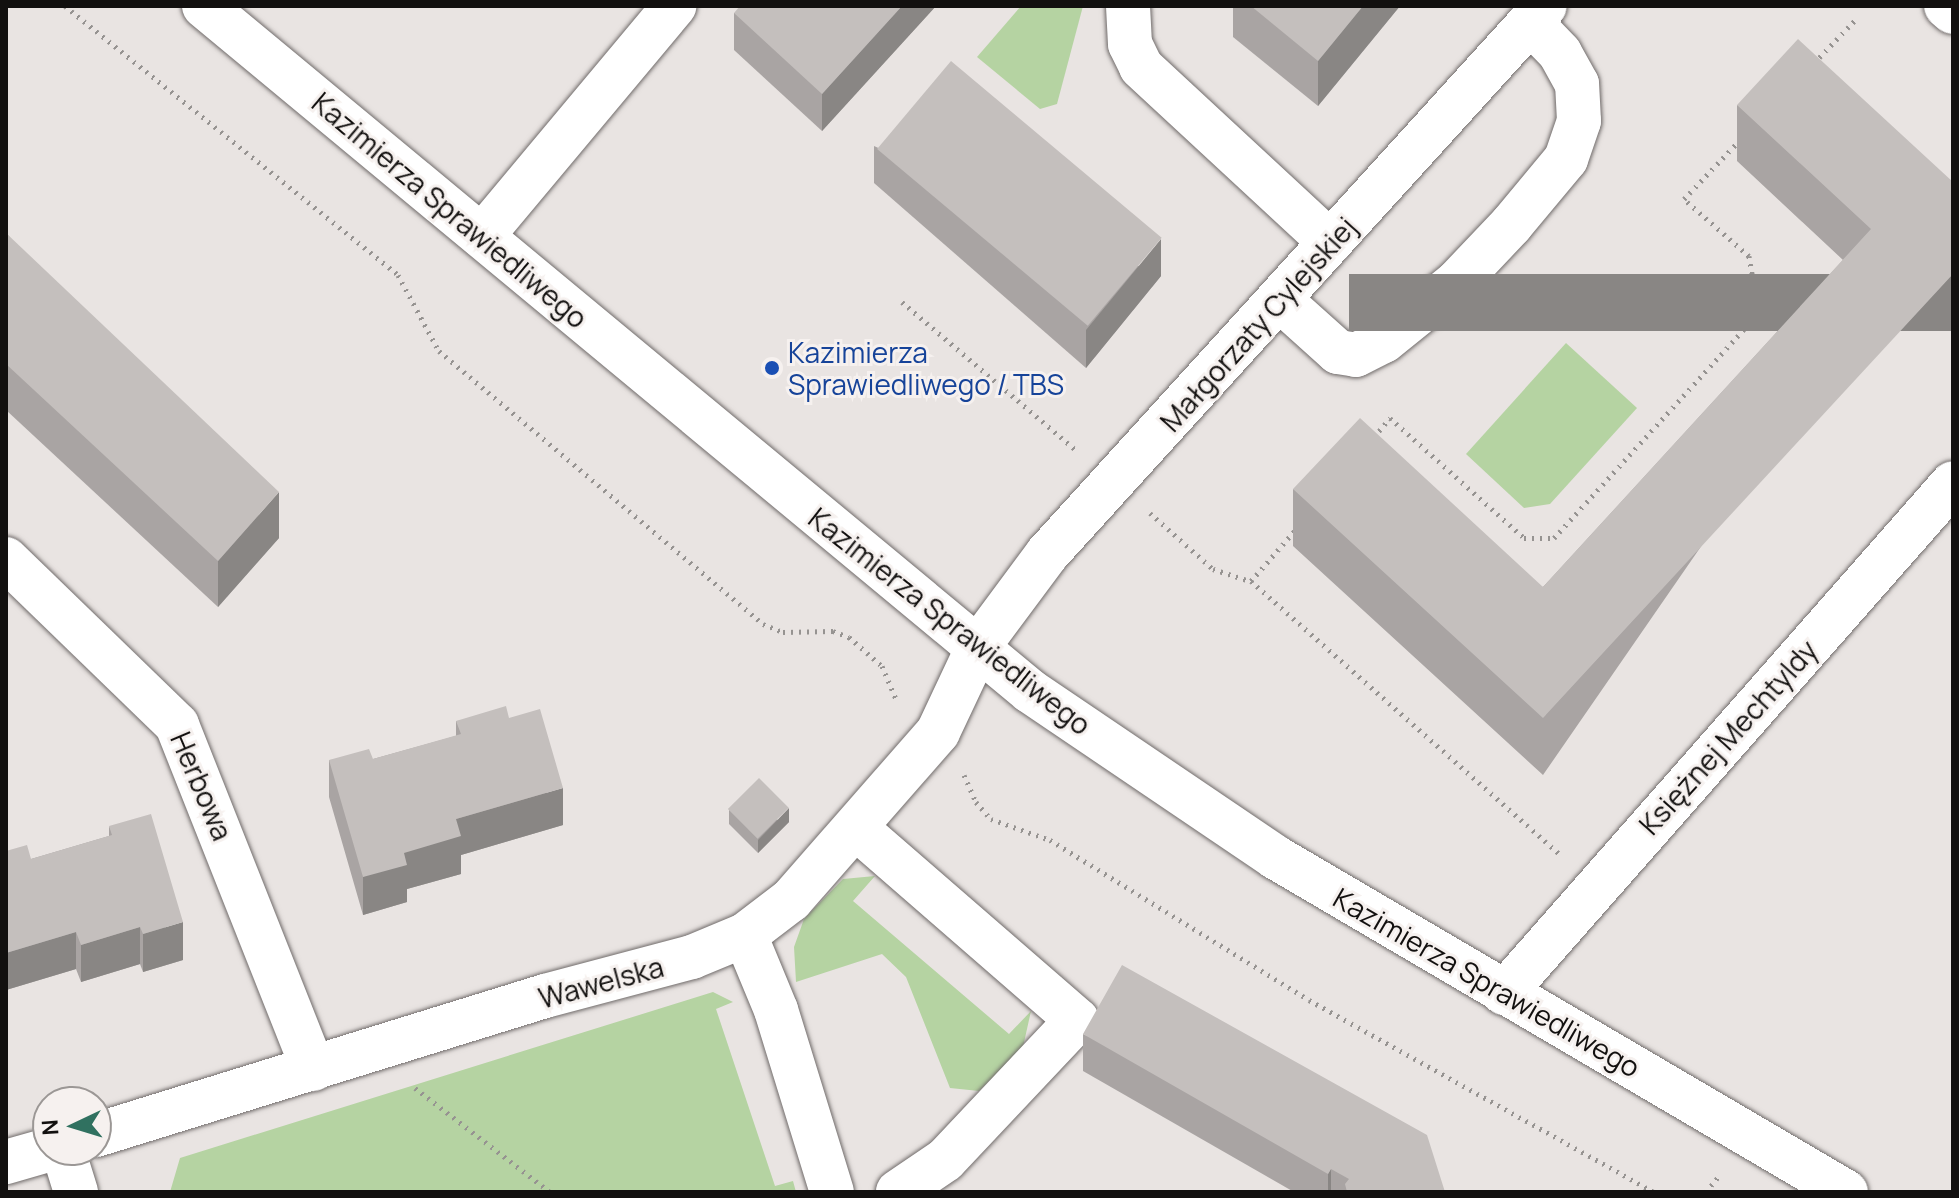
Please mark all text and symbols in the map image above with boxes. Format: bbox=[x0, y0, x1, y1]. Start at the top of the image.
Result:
street label: Kazimierza Sprawiedliwego bbox=[306, 85, 594, 335]
street label: Małgorzaty Cylejskiej bbox=[1153, 210, 1363, 438]
place label: Kazimierza Sprawiedliwego / TBS bbox=[788, 335, 1064, 401]
marker: Kazimierza Sprawiedliwego / TBS bbox=[763, 359, 781, 377]
street label: Kazimierza Sprawiedliwego bbox=[802, 501, 1098, 741]
street label: Księżnej Mechtyldy bbox=[1632, 633, 1824, 841]
street label: Herbowa bbox=[164, 727, 240, 845]
street label: Kazimierza Sprawiedliwego bbox=[1328, 880, 1646, 1084]
street label: Wawelska bbox=[535, 949, 667, 1015]
north arrow bbox=[32, 1086, 112, 1166]
text: N bbox=[35, 1119, 66, 1136]

